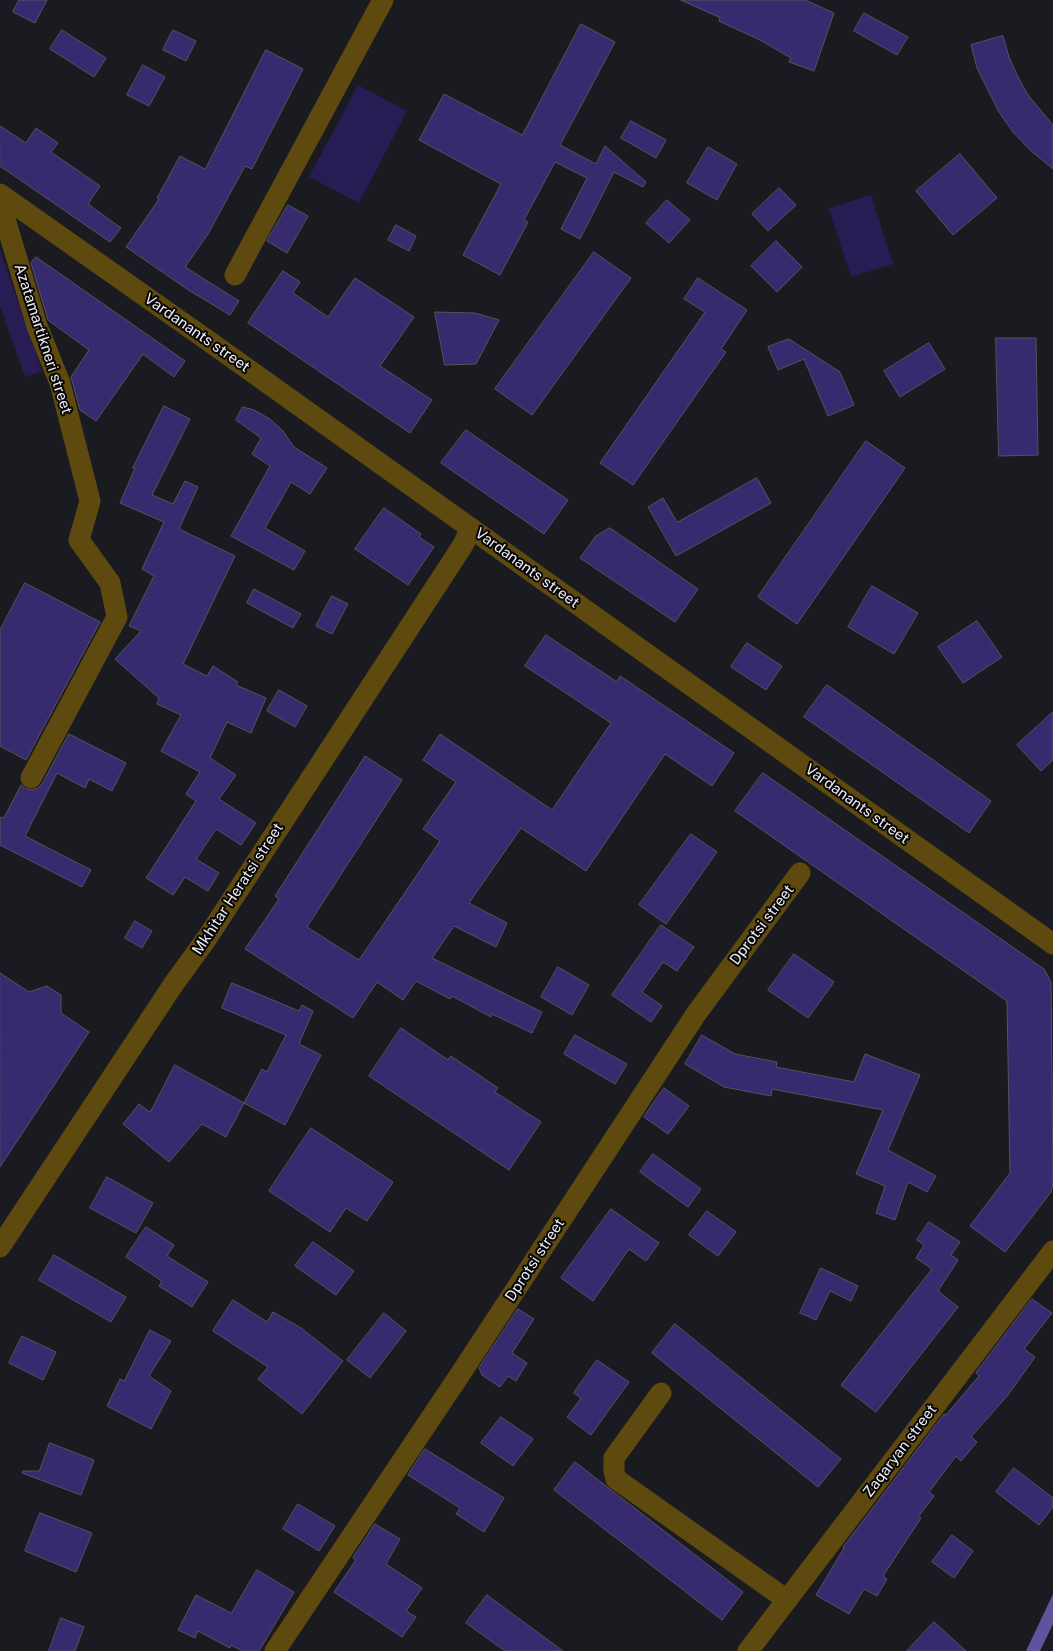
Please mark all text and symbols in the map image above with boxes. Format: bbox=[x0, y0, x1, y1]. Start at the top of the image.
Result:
street label: Azatamartikneri street bbox=[10, 262, 76, 416]
street label: Vardanants street bbox=[141, 290, 253, 376]
street label: Vardanants street bbox=[471, 524, 583, 612]
street label: Vardanants street bbox=[801, 760, 913, 848]
street label: Mkhitar Heratsi street bbox=[189, 820, 287, 958]
street label: Dprotsi street bbox=[726, 881, 798, 969]
street label: Dprotsi street bbox=[501, 1215, 569, 1305]
street label: Zaqaryan street bbox=[859, 1401, 941, 1501]

